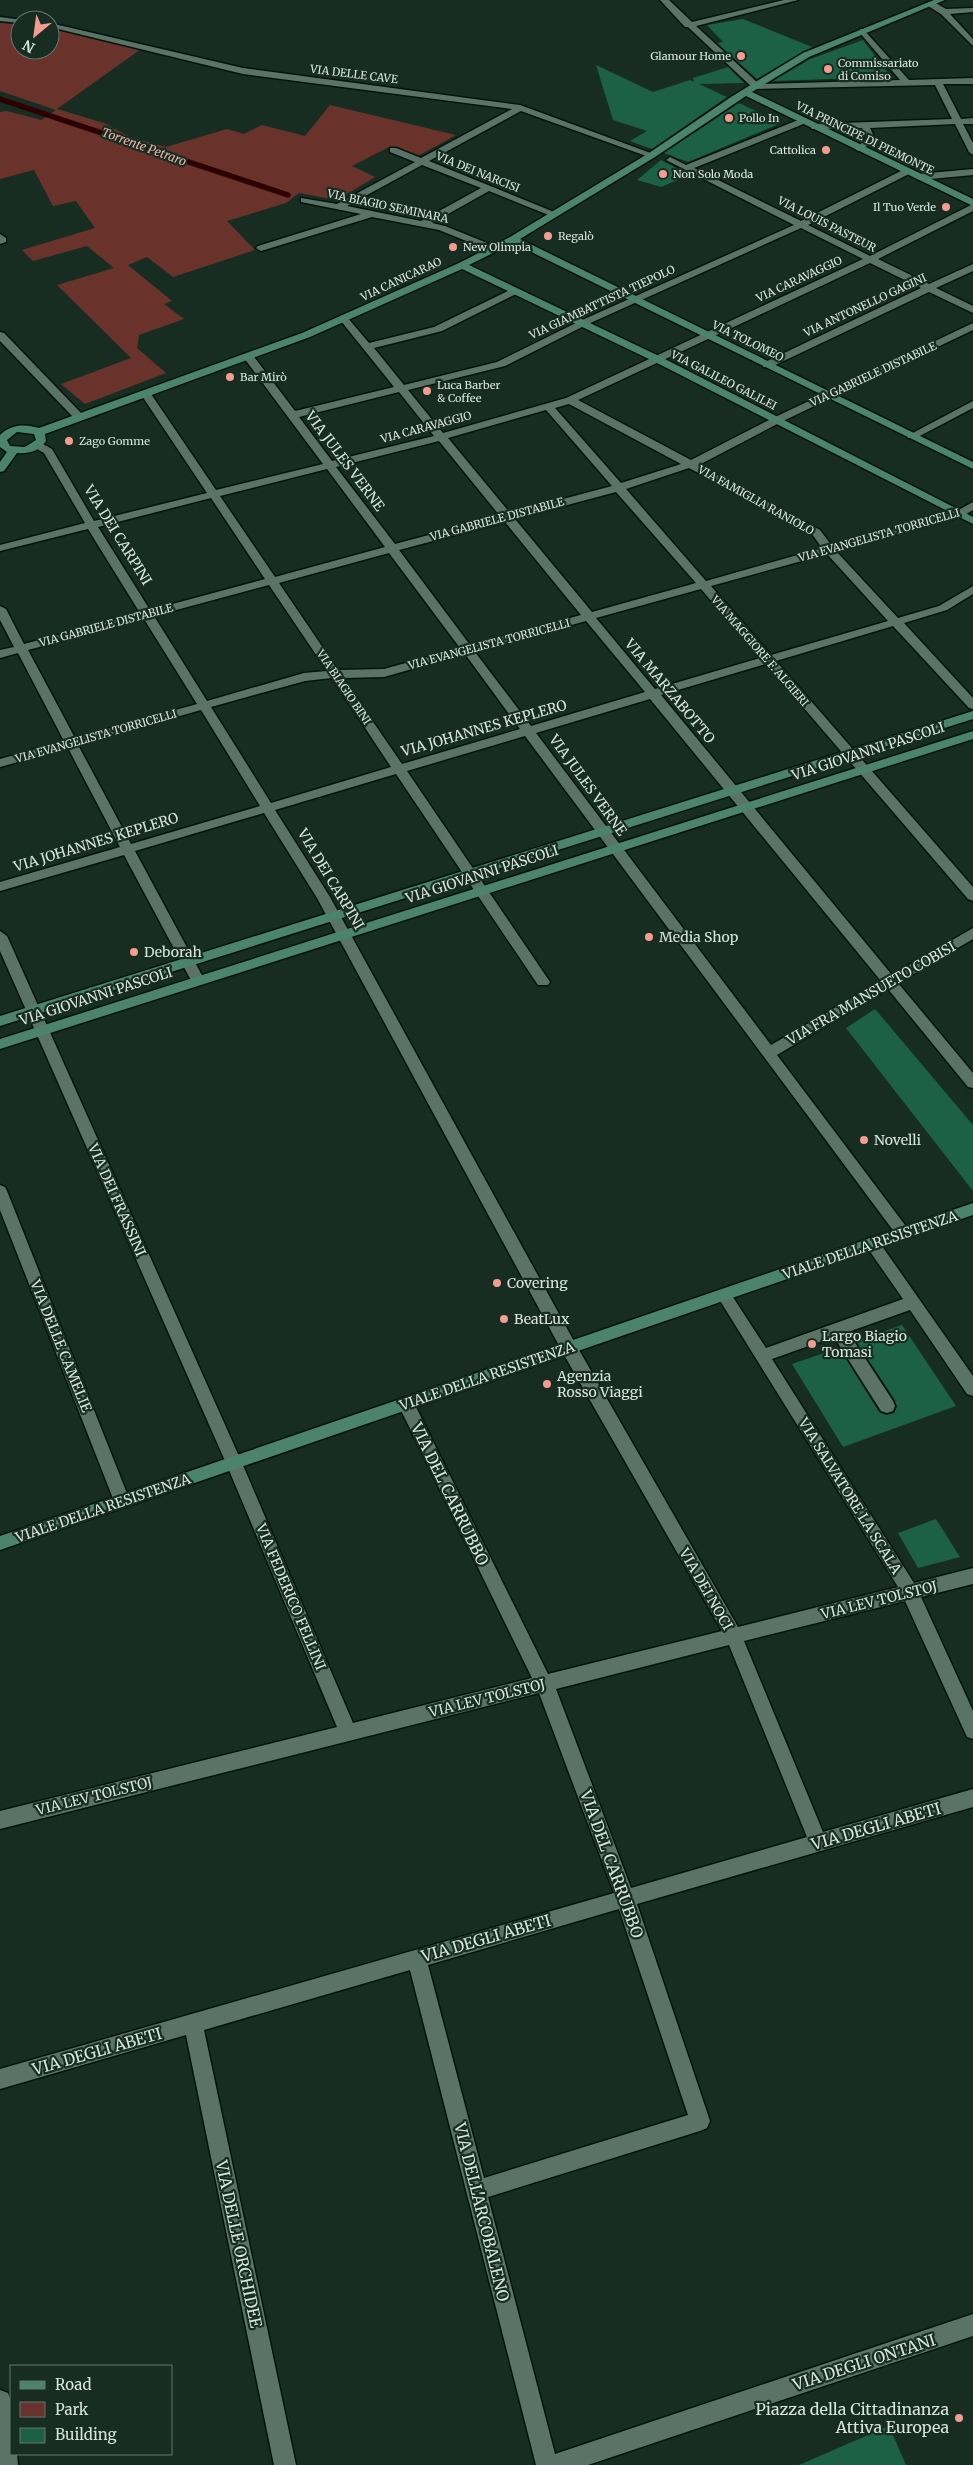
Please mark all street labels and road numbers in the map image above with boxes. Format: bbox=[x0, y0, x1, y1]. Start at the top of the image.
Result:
street label: VIA DELLE CAVE bbox=[308, 62, 399, 86]
street label: VIA PRINCIPE DI PIEMONTE bbox=[793, 98, 936, 178]
street label: VIA DEI NARCISI bbox=[433, 148, 522, 195]
street label: VIA BIAGIO SEMINARA bbox=[325, 186, 450, 226]
street label: VIA LOUIS PASTEUR bbox=[775, 193, 879, 255]
street label: VIA CARAVAGGIO bbox=[753, 253, 844, 305]
street label: VIA CANICARAO bbox=[357, 254, 444, 304]
street label: VIA GIAMBATTISTA TIEPOLO bbox=[526, 262, 677, 342]
street label: VIA ANTONELLO GAGINI bbox=[801, 270, 929, 340]
street label: VIA TOLOMEO bbox=[709, 317, 786, 364]
street label: VIA GABRIELE DISTABILE bbox=[807, 338, 939, 410]
street label: VIA GALILEO GALILEI bbox=[668, 347, 779, 413]
street label: VIA JULES VERNE bbox=[301, 407, 389, 515]
street label: VIA CARAVAGGIO bbox=[378, 408, 473, 446]
street label: VIA FAMIGLIA RANIOLO bbox=[695, 462, 816, 538]
street label: VIA DEI CARPINI bbox=[80, 481, 156, 588]
street label: VIA GABRIELE DISTABILE bbox=[428, 494, 565, 544]
street label: VIA EVANGELISTA TORRICELLI bbox=[796, 505, 961, 565]
street label: VIA MAGGIORE F. ALGIERI bbox=[708, 592, 812, 709]
street label: VIA GABRIELE DISTABILE bbox=[37, 600, 174, 650]
street label: VIA EVANGELISTA TORRICELLI bbox=[406, 616, 571, 673]
street label: VIA MARZABOTTO bbox=[620, 634, 719, 747]
street label: VIA BIAGIO BINI bbox=[313, 646, 374, 727]
street label: VIA JOHANNES KEPLERO bbox=[398, 696, 569, 761]
street label: VIA EVANGELISTA TORRICELLI bbox=[13, 706, 178, 766]
street label: VIA GIOVANNI PASCOLI bbox=[788, 718, 947, 785]
street label: VIA JULES VERNE bbox=[545, 730, 631, 839]
street label: VIA JOHANNES KEPLERO bbox=[10, 808, 181, 876]
street label: VIA DEI CARPINI bbox=[293, 824, 368, 933]
street label: VIA GIOVANNI PASCOLI bbox=[402, 841, 561, 908]
street label: VIA FRA MANSUETO COBISI bbox=[783, 937, 958, 1049]
street label: VIA GIOVANNI PASCOLI bbox=[16, 963, 175, 1030]
street label: VIA DEI FRASSINI bbox=[84, 1140, 150, 1259]
street label: VIALE DELLA RESISTENZA bbox=[779, 1207, 960, 1284]
street label: VIA DELLE CAMELIE bbox=[26, 1276, 96, 1415]
street label: VIALE DELLA RESISTENZA bbox=[396, 1338, 577, 1415]
street label: VIA SALVATORE LA SCALA bbox=[794, 1414, 906, 1577]
street label: VIA DEL CARRUBBO bbox=[406, 1419, 493, 1569]
street label: VIALE DELLA RESISTENZA bbox=[12, 1470, 193, 1547]
street label: VIA FEDERICO FELLINI bbox=[252, 1520, 330, 1673]
street label: VIA DEI NOCI bbox=[675, 1544, 737, 1633]
street label: VIA LEV TOLSTOJ bbox=[818, 1577, 939, 1623]
street label: VIA LEV TOLSTOJ bbox=[426, 1675, 547, 1721]
street label: VIA LEV TOLSTOJ bbox=[33, 1773, 154, 1819]
street label: VIA DEL CARRUBBO bbox=[576, 1786, 648, 1941]
street label: VIA DEGLI ABETI bbox=[808, 1798, 943, 1854]
street label: VIA DEGLI ABETI bbox=[418, 1910, 553, 1966]
street label: VIA DEGLI ABETI bbox=[29, 2023, 164, 2079]
street label: VIA DELL'ARCOBALENO bbox=[450, 2120, 514, 2304]
street label: VIA DELLE ORCHIDEE bbox=[211, 2157, 267, 2330]
street label: VIA DEGLI ONTANI bbox=[789, 2329, 938, 2395]

